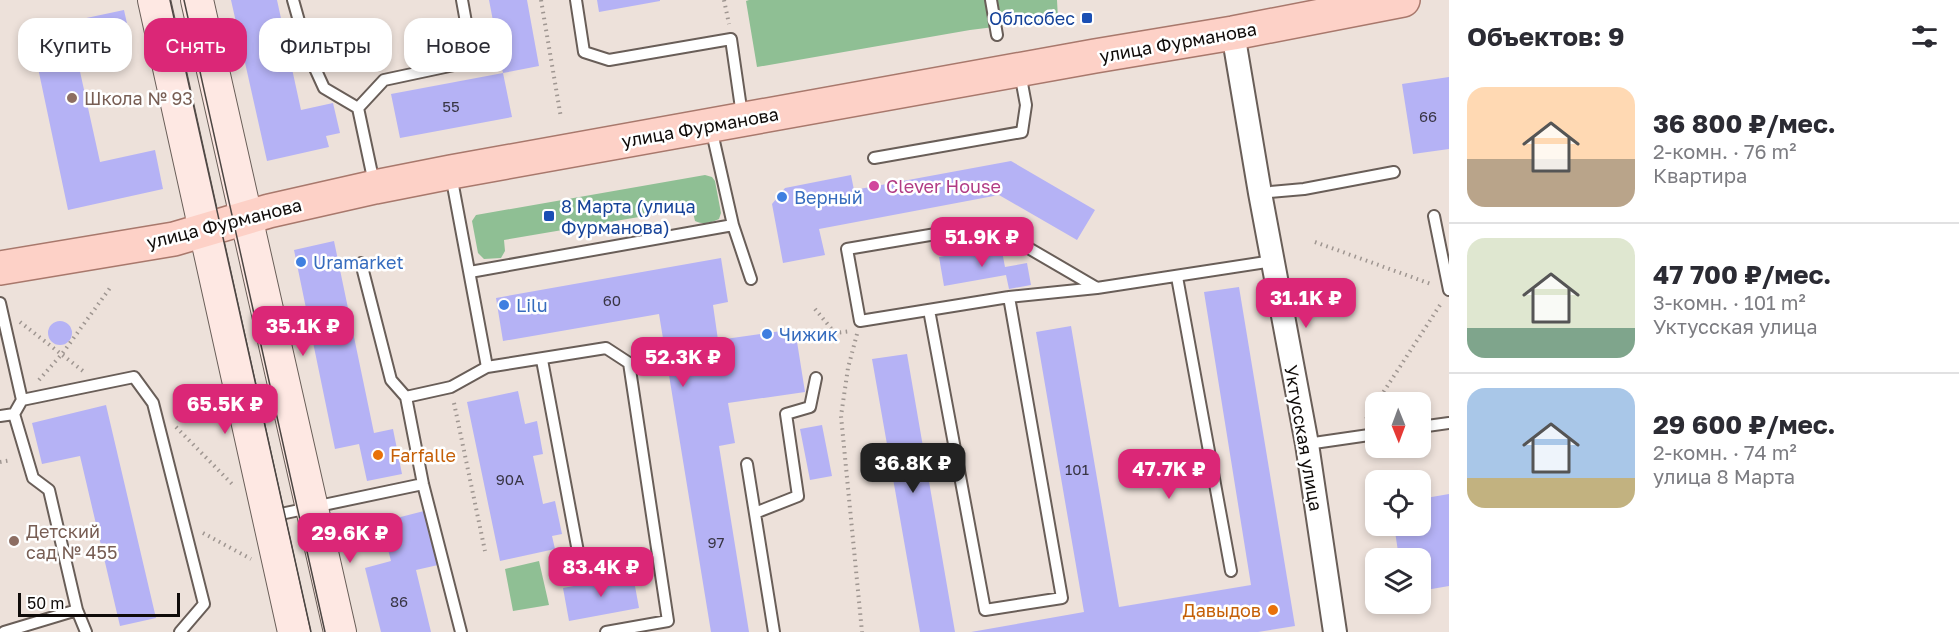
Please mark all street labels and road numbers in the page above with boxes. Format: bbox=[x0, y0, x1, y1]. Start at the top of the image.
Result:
street label: улица Фурманова bbox=[1098, 17, 1258, 67]
street label: улица Фурманова bbox=[620, 102, 780, 152]
street label: улица Фурманова bbox=[144, 193, 304, 253]
street label: Уктусская улица bbox=[1280, 363, 1328, 513]

